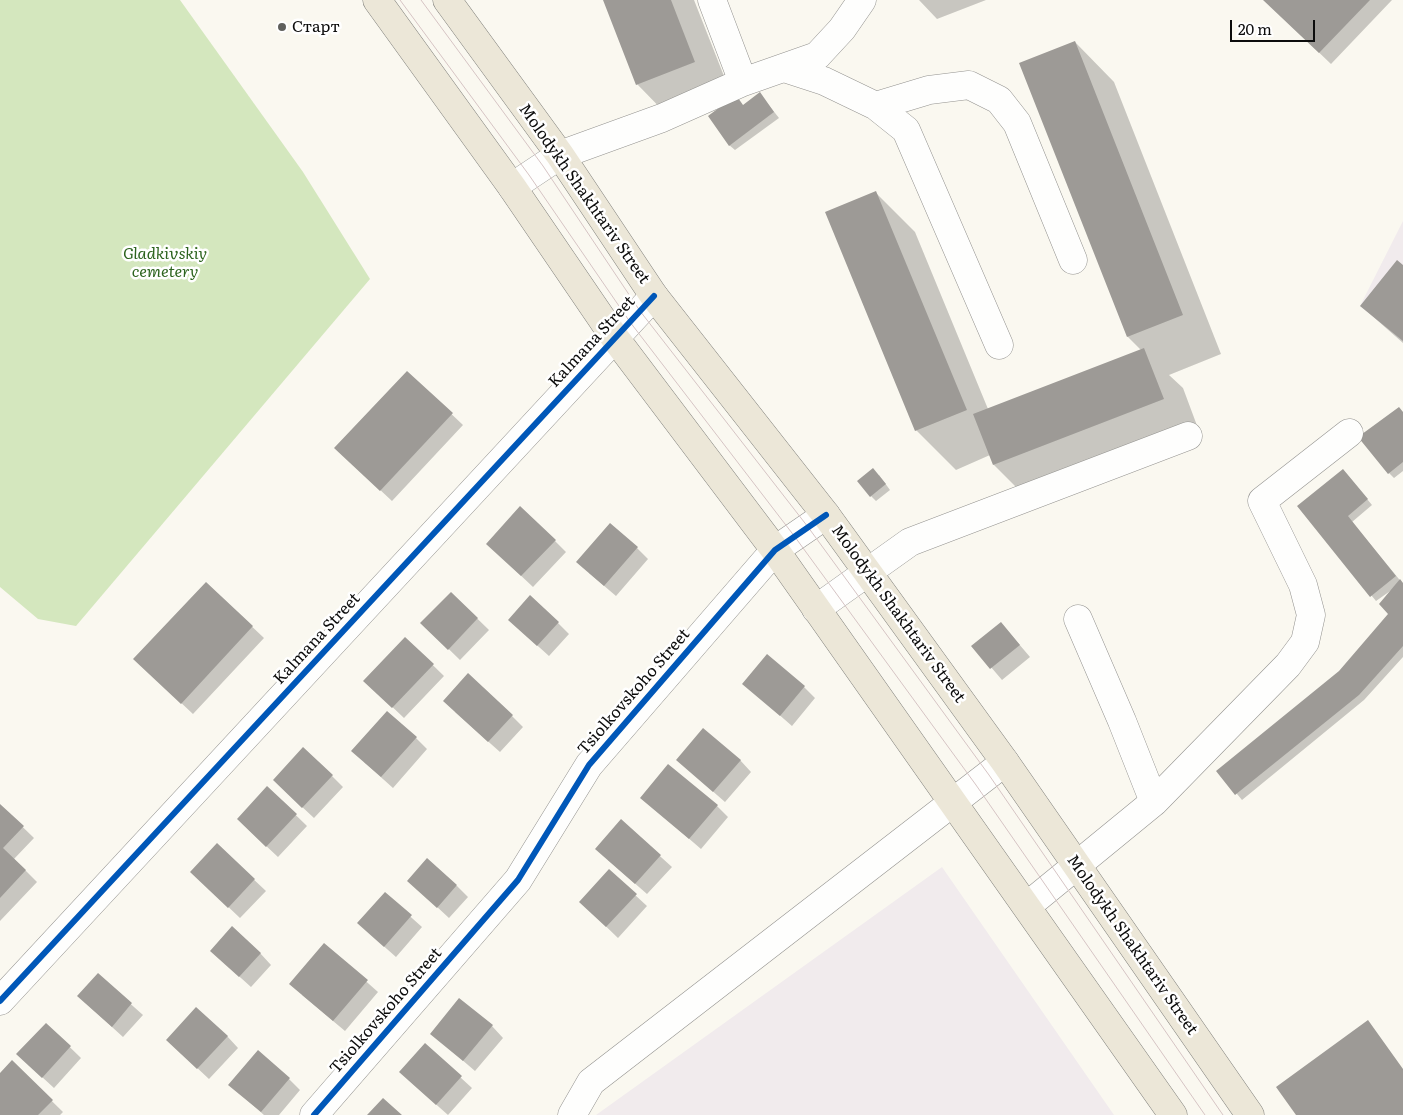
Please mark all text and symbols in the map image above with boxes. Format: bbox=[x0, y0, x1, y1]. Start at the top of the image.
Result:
scale bar bbox=[1233, 10, 1318, 42]
place label: Старт bbox=[292, 17, 340, 37]
text: 20 m bbox=[1238, 17, 1272, 40]
marker: Старт bbox=[276, 21, 288, 33]
street label: Molodykh Shakhtariv Street bbox=[514, 100, 654, 288]
park label: Gladkivskiy cemetery bbox=[123, 244, 207, 282]
street label: Kalmana Street bbox=[545, 292, 639, 392]
street label: Molodykh Shakhtariv Street bbox=[827, 521, 969, 707]
street label: Kalmana Street bbox=[270, 589, 364, 689]
street label: Tsiolkovskoho Street bbox=[574, 625, 694, 759]
street label: Molodykh Shakhtariv Street bbox=[1062, 851, 1202, 1039]
street label: Tsiolkovskoho Street bbox=[326, 944, 446, 1078]

